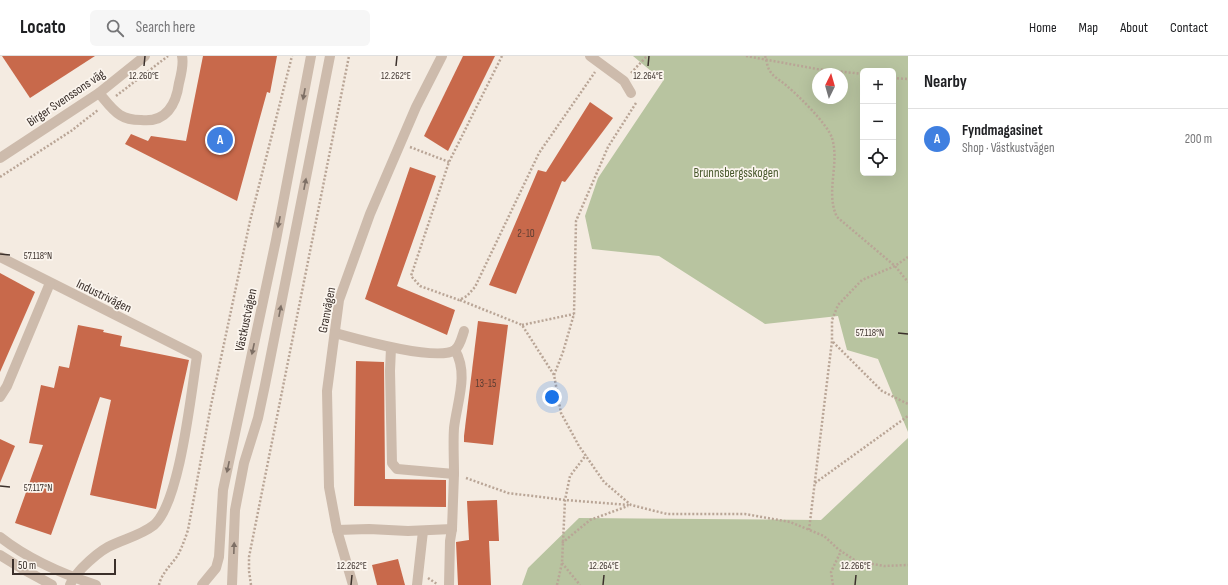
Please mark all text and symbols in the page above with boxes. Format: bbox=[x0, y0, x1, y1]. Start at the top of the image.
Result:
search box bbox=[90, 10, 370, 46]
text: Locato bbox=[20, 16, 66, 39]
icon: search bbox=[104, 17, 126, 39]
text: Search here bbox=[136, 18, 195, 37]
text: Home bbox=[1029, 19, 1057, 36]
text: Map bbox=[1079, 19, 1098, 36]
text: About bbox=[1120, 19, 1148, 36]
text: Contact bbox=[1170, 19, 1208, 36]
street label: Birger Svenssons väg bbox=[24, 66, 108, 130]
north arrow bbox=[812, 68, 848, 104]
map controls bbox=[860, 68, 896, 176]
button: + bbox=[860, 68, 896, 104]
text: 12.260°E bbox=[129, 70, 159, 82]
text: 12.262°E bbox=[381, 70, 411, 82]
text: 12.264°E bbox=[633, 70, 663, 82]
text: Nearby bbox=[924, 72, 967, 92]
one-way arrow bbox=[300, 88, 306, 100]
button: − bbox=[860, 104, 896, 140]
text: Fyndmagasinet bbox=[962, 121, 1043, 140]
pin: A bbox=[207, 125, 233, 155]
text: A bbox=[934, 131, 940, 147]
text: 200 m bbox=[1185, 131, 1212, 147]
button: locate bbox=[860, 140, 896, 176]
text: Shop · Västkustvägen bbox=[962, 140, 1055, 156]
park label: Brunnsbergsskogen bbox=[693, 165, 779, 181]
one-way arrow bbox=[302, 178, 308, 190]
one-way arrow bbox=[276, 216, 282, 228]
house number: 2-10 bbox=[517, 227, 535, 240]
text: 57.118°N bbox=[24, 250, 52, 262]
street label: Industrivägen bbox=[74, 276, 134, 316]
street label: Granvägen bbox=[315, 286, 339, 334]
street label: Västkustvägen bbox=[232, 287, 260, 353]
one-way arrow bbox=[277, 305, 283, 317]
text: 57.118°N bbox=[856, 327, 884, 339]
one-way arrow bbox=[250, 343, 256, 355]
house number: 13-15 bbox=[476, 377, 496, 390]
your location bbox=[542, 387, 562, 407]
one-way arrow bbox=[224, 460, 230, 473]
text: 57.117°N bbox=[24, 482, 52, 494]
one-way arrow bbox=[231, 541, 237, 554]
scale bar bbox=[12, 557, 116, 576]
text: 50 m bbox=[18, 559, 36, 572]
text: 12.262°E bbox=[337, 560, 367, 572]
text: 12.264°E bbox=[589, 560, 619, 572]
text: 12.266°E bbox=[841, 560, 871, 572]

